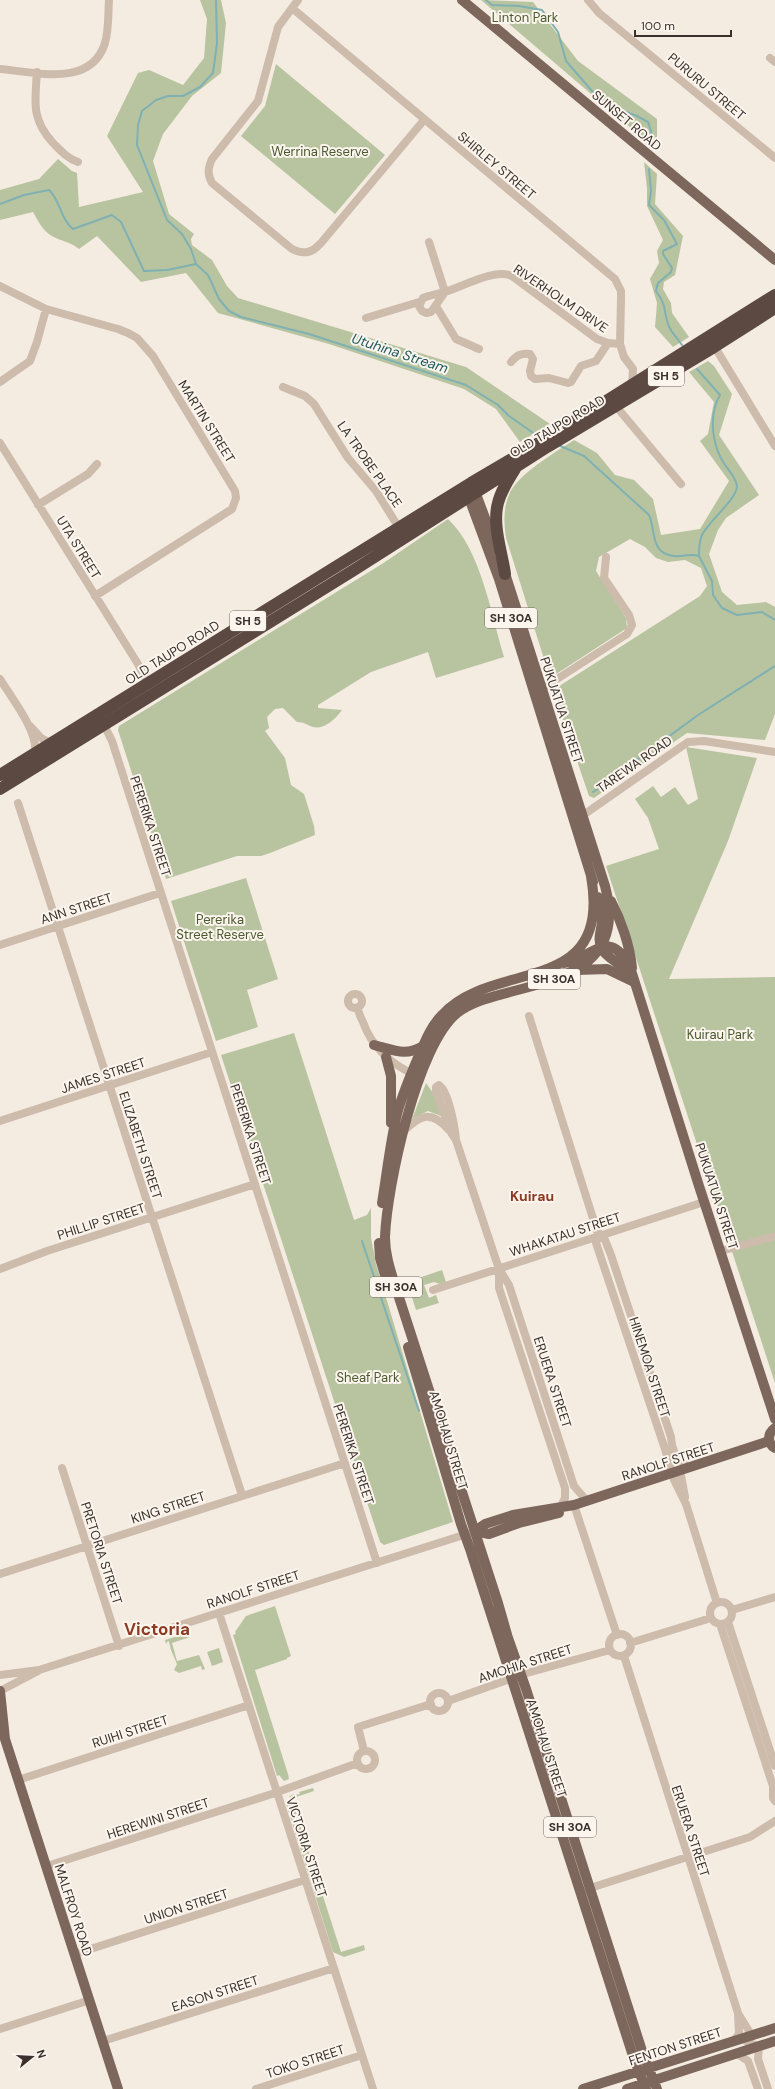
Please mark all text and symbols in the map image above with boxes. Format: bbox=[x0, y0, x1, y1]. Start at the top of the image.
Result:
park label: Linton Park bbox=[492, 9, 559, 26]
scale bar bbox=[635, 12, 731, 38]
text: 100 m bbox=[641, 18, 675, 34]
street label: PURURU STREET bbox=[664, 49, 749, 124]
street label: SUNSET ROAD bbox=[589, 86, 665, 154]
street label: SHIRLEY STREET bbox=[454, 128, 539, 203]
park label: Werrina Reserve bbox=[271, 143, 369, 160]
street label: RIVERHOLM DRIVE bbox=[510, 260, 611, 336]
water label: Utuhina Stream bbox=[349, 329, 451, 377]
road number: SH 5 bbox=[648, 366, 684, 386]
street label: MARTIN STREET bbox=[174, 377, 239, 466]
street label: OLD TAUPO ROAD bbox=[507, 391, 608, 462]
street label: LA TROBE PLACE bbox=[333, 418, 406, 511]
street label: UTA STREET bbox=[53, 513, 105, 582]
road number: SH 30A bbox=[485, 608, 537, 628]
road number: SH 5 bbox=[230, 611, 266, 631]
street label: OLD TAUPO ROAD bbox=[122, 617, 223, 688]
street label: PUKUATUA STREET bbox=[536, 655, 587, 766]
street label: TAREWA ROAD bbox=[593, 732, 675, 797]
street label: PERERIKA STREET bbox=[126, 774, 175, 879]
street label: ANN STREET bbox=[38, 889, 114, 928]
park label: Pererika Street Reserve bbox=[176, 911, 264, 943]
road number: SH 30A bbox=[528, 969, 580, 989]
park label: Kuirau Park bbox=[687, 1026, 754, 1043]
street label: JAMES STREET bbox=[59, 1054, 148, 1097]
street label: PERERIKA STREET bbox=[226, 1082, 275, 1187]
street label: ELIZABETH STREET bbox=[115, 1089, 166, 1201]
street label: PUKUATUA STREET bbox=[691, 1141, 742, 1252]
district label: Kuirau bbox=[510, 1187, 554, 1205]
street label: PHILLIP STREET bbox=[55, 1199, 147, 1244]
street label: WHAKATAU STREET bbox=[507, 1208, 623, 1260]
road number: SH 30A bbox=[370, 1277, 422, 1297]
street label: HINEMOA STREET bbox=[625, 1315, 674, 1420]
street label: ERUERA STREET bbox=[530, 1334, 575, 1430]
park label: Sheaf Park bbox=[336, 1369, 400, 1386]
street label: AMOHAU STREET bbox=[425, 1388, 472, 1492]
street label: PERERIKA STREET bbox=[329, 1402, 378, 1507]
street label: RANOLF STREET bbox=[619, 1438, 717, 1485]
street label: KING STREET bbox=[129, 1487, 208, 1527]
street label: PRETORIA STREET bbox=[77, 1500, 126, 1607]
street label: RANOLF STREET bbox=[204, 1566, 302, 1613]
district label: Victoria bbox=[124, 1618, 190, 1640]
street label: AMOHIA STREET bbox=[476, 1640, 574, 1687]
street label: AMOHAU STREET bbox=[523, 1697, 571, 1800]
street label: RUIHI STREET bbox=[90, 1711, 170, 1752]
street label: ERUERA STREET bbox=[668, 1783, 713, 1879]
street label: HEREWINI STREET bbox=[105, 1794, 212, 1843]
street label: VICTORIA STREET bbox=[282, 1795, 331, 1900]
road number: SH 30A bbox=[544, 1817, 596, 1837]
street label: MALFROY ROAD bbox=[51, 1862, 96, 1959]
street label: UNION STREET bbox=[142, 1885, 230, 1928]
street label: EASON STREET bbox=[170, 1971, 261, 2016]
street label: FENTON STREET bbox=[626, 2023, 724, 2070]
north arrow bbox=[12, 2037, 52, 2077]
street label: TOKO STREET bbox=[264, 2041, 347, 2082]
text: N bbox=[34, 2048, 49, 2060]

